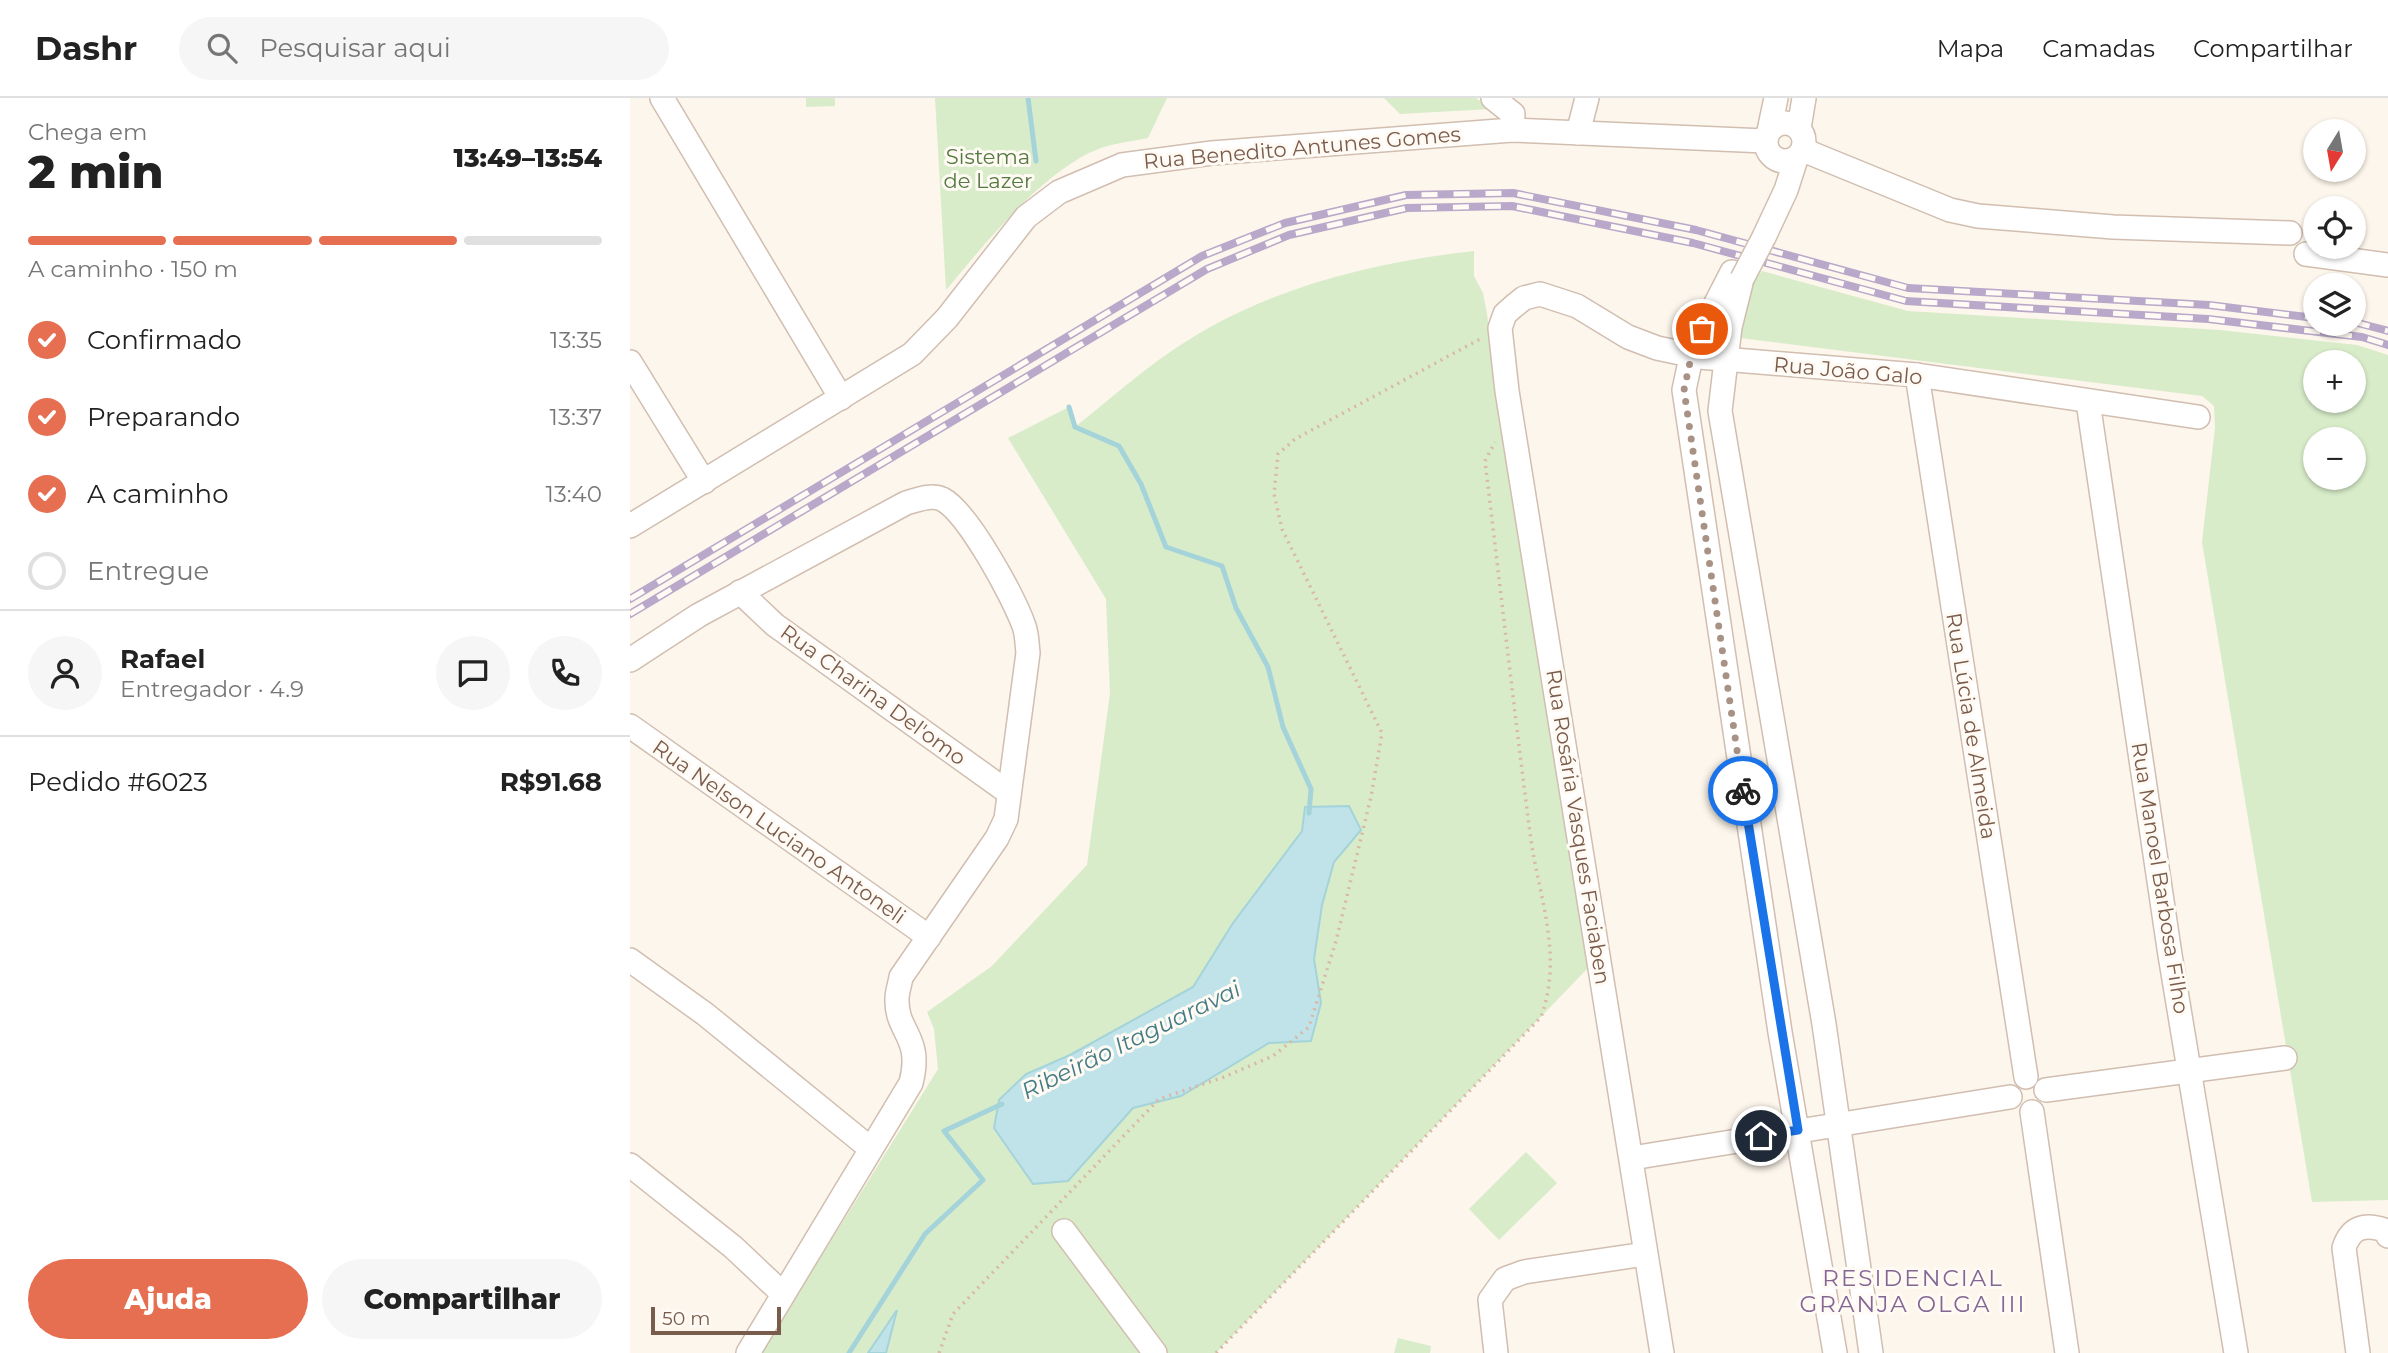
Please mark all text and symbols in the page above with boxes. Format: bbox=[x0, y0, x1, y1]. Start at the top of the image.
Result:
search box bbox=[179, 17, 669, 80]
text: Dashr bbox=[35, 28, 137, 68]
icon: search bbox=[203, 29, 241, 67]
text: Pesquisar aqui bbox=[259, 32, 451, 64]
text: Mapa bbox=[1937, 34, 2004, 63]
text: Camadas bbox=[2042, 34, 2155, 63]
text: Compartilhar bbox=[2193, 34, 2353, 63]
text: Chega em bbox=[28, 118, 147, 146]
north arrow bbox=[2303, 119, 2366, 182]
map controls bbox=[2303, 119, 2366, 490]
street label: Rua Benedito Antunes Gomes bbox=[1142, 121, 1462, 174]
text: 13:49–13:54 bbox=[453, 142, 602, 174]
text: 2 min bbox=[28, 143, 163, 200]
park label: Sistema de Lazer bbox=[944, 144, 1032, 193]
button: locate bbox=[2303, 196, 2366, 259]
text: A caminho · 150 m bbox=[28, 255, 238, 283]
button: layers bbox=[2303, 273, 2366, 336]
pin bbox=[1672, 299, 1732, 359]
icon: bag bbox=[1683, 310, 1721, 348]
icon: check bbox=[28, 321, 66, 359]
text: Confirmado bbox=[87, 324, 242, 356]
text: 13:35 bbox=[550, 326, 602, 354]
button: + bbox=[2303, 350, 2366, 413]
street label: Rua João Galo bbox=[1773, 352, 1924, 389]
icon: check bbox=[28, 398, 66, 436]
text: Preparando bbox=[87, 401, 240, 433]
text: 13:37 bbox=[550, 403, 602, 431]
button: − bbox=[2303, 427, 2366, 490]
icon: check bbox=[28, 475, 66, 513]
text: A caminho bbox=[87, 478, 228, 510]
text: 13:40 bbox=[545, 480, 602, 508]
text: Entregue bbox=[87, 555, 209, 587]
street label: Rua Lúcia de Almeida bbox=[1941, 611, 2002, 841]
street label: Rua Charina Del'omo bbox=[776, 619, 971, 770]
button: person bbox=[28, 636, 102, 710]
button: chat bbox=[436, 636, 510, 710]
button: phone bbox=[528, 636, 602, 710]
text: Rafael bbox=[120, 643, 205, 675]
street label: Rua Rosária Vasques Faciaben bbox=[1541, 667, 1616, 986]
text: Entregador · 4.9 bbox=[120, 675, 304, 703]
street label: Rua Nelson Luciano Antoneli bbox=[648, 734, 911, 929]
street label: Rua Manoel Barbosa Filho bbox=[2127, 740, 2194, 1016]
courier bbox=[1708, 756, 1778, 826]
text: Pedido #6023 bbox=[28, 766, 208, 798]
text: R$91.68 bbox=[500, 766, 602, 798]
icon: bike bbox=[1724, 772, 1762, 810]
water label: Ribeirão Itaguaravai bbox=[1017, 974, 1246, 1105]
pin bbox=[1731, 1106, 1791, 1166]
icon: home bbox=[1742, 1117, 1780, 1155]
button: Ajuda bbox=[28, 1259, 308, 1339]
button: Compartilhar bbox=[322, 1259, 602, 1339]
district label: RESIDENCIAL GRANJA OLGA III bbox=[1800, 1264, 2026, 1318]
scale bar bbox=[651, 1304, 780, 1336]
text: 50 m bbox=[662, 1307, 710, 1330]

